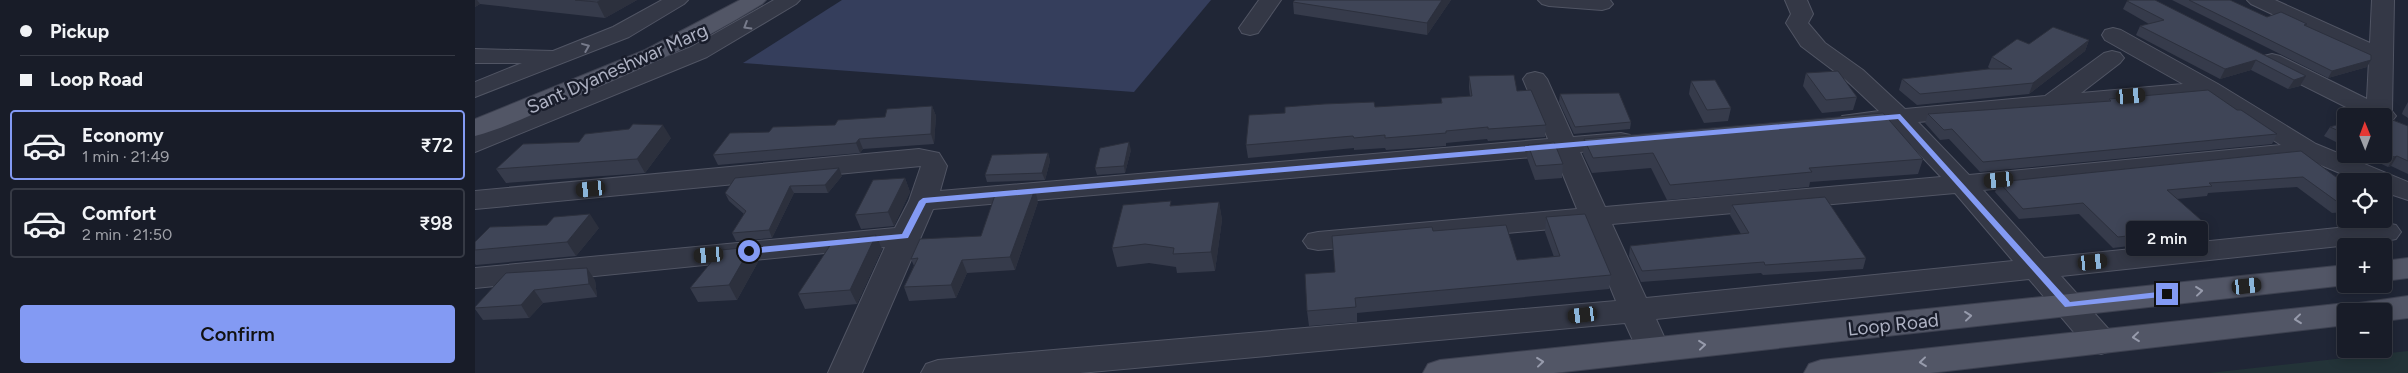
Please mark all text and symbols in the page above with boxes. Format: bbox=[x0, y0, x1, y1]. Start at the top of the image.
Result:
street label: Sant Dyaneshwar Marg bbox=[523, 18, 711, 119]
one-way arrow bbox=[744, 19, 753, 29]
text: Pickup bbox=[50, 20, 109, 43]
one-way arrow bbox=[581, 42, 590, 53]
text: Loop Road bbox=[50, 68, 143, 91]
car bbox=[2115, 87, 2146, 105]
north arrow bbox=[2337, 108, 2393, 162]
map controls bbox=[2337, 108, 2392, 358]
icon: car bbox=[22, 123, 67, 168]
text: Economy bbox=[82, 124, 164, 147]
text: ₹72 bbox=[420, 134, 453, 157]
text: 1 min · 21:49 bbox=[82, 147, 169, 166]
car bbox=[1983, 171, 2014, 189]
button: locate bbox=[2337, 173, 2392, 228]
car bbox=[575, 180, 606, 198]
icon: car bbox=[22, 201, 67, 246]
text: Comfort bbox=[82, 202, 157, 225]
text: ₹98 bbox=[419, 212, 453, 235]
callout: 2 min bbox=[2126, 222, 2208, 256]
text: 2 min · 21:50 bbox=[82, 225, 172, 244]
text: 2 min bbox=[2147, 229, 2187, 248]
button: + bbox=[2337, 238, 2392, 293]
route start bbox=[738, 240, 760, 262]
car bbox=[693, 246, 724, 264]
car bbox=[2077, 253, 2108, 271]
car bbox=[2231, 277, 2262, 295]
route end bbox=[2156, 283, 2178, 305]
one-way arrow bbox=[2195, 286, 2203, 297]
button: − bbox=[2337, 303, 2392, 358]
button: Confirm bbox=[20, 305, 455, 363]
car bbox=[1567, 306, 1598, 324]
street label: Loop Road bbox=[1846, 308, 1940, 341]
one-way arrow bbox=[1964, 311, 1972, 322]
one-way arrow bbox=[2293, 313, 2301, 324]
one-way arrow bbox=[2132, 332, 2140, 343]
one-way arrow bbox=[1698, 340, 1706, 351]
one-way arrow bbox=[1918, 356, 1926, 367]
one-way arrow bbox=[1537, 357, 1545, 368]

